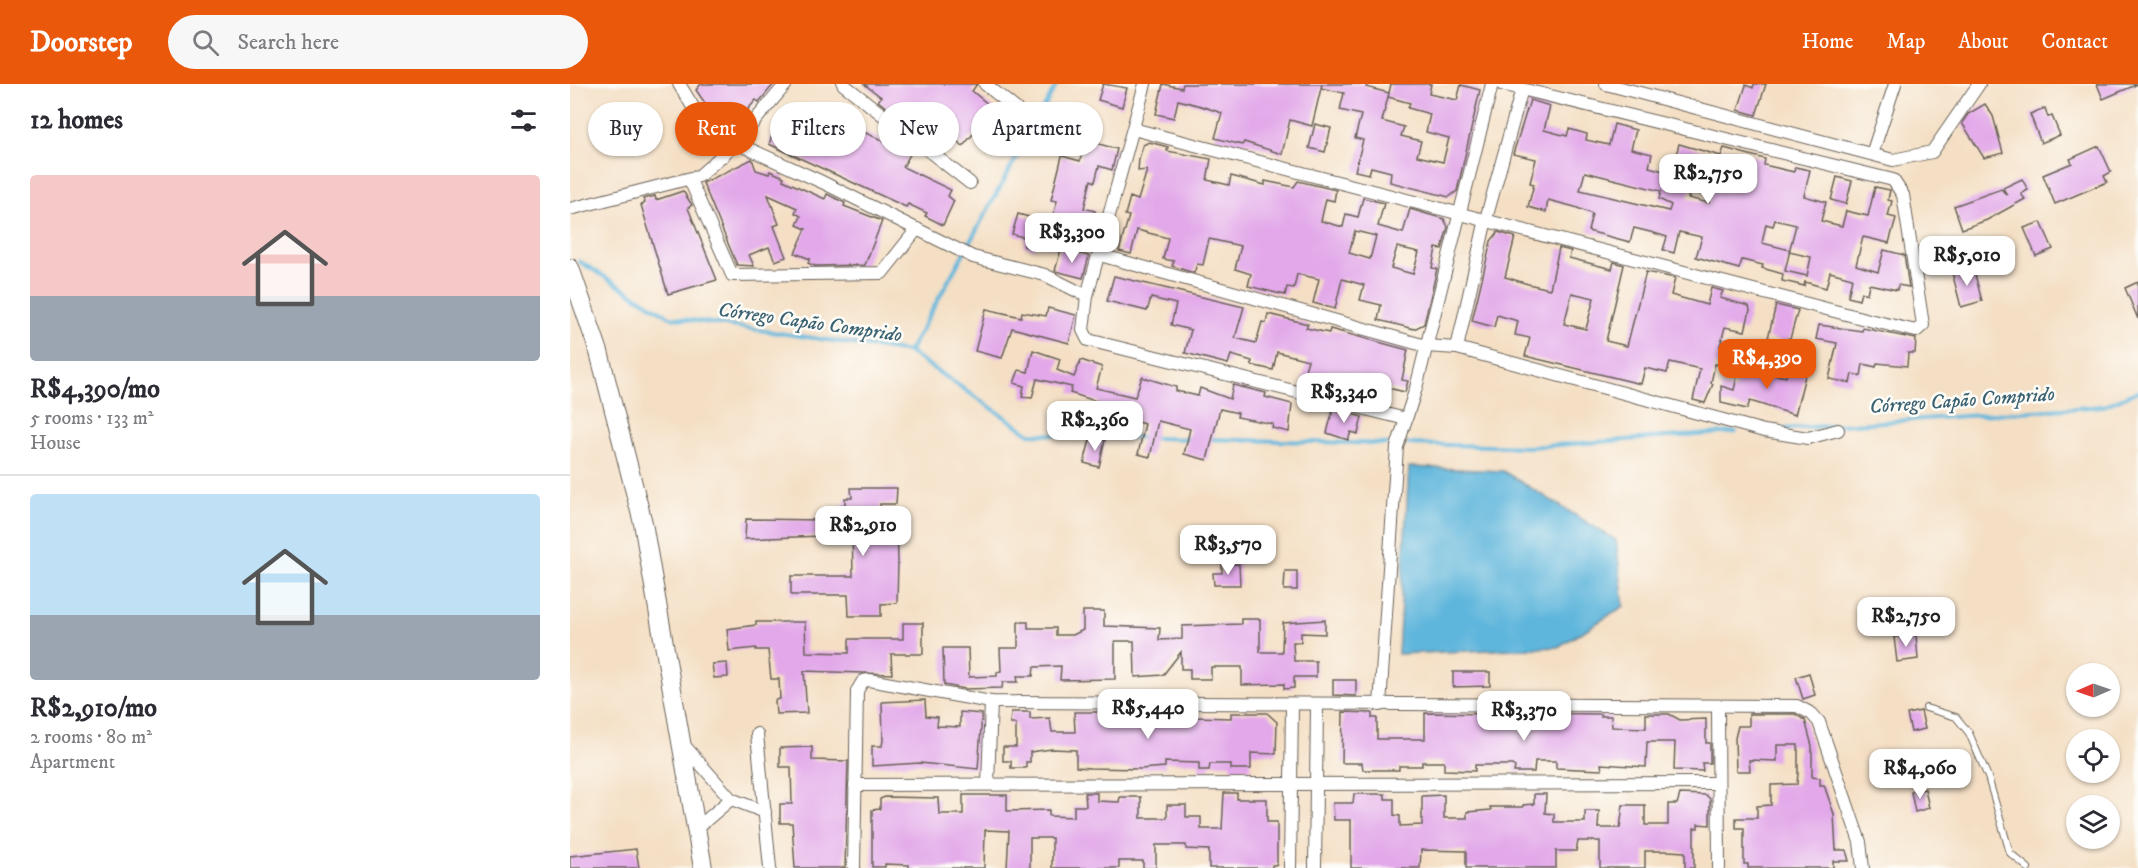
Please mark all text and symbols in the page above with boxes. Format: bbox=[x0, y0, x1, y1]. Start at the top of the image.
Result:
search box bbox=[168, 15, 588, 69]
text: Doorstep bbox=[30, 25, 132, 60]
icon: search bbox=[189, 26, 222, 59]
text: Search here bbox=[237, 29, 339, 56]
text: Home bbox=[1802, 29, 1854, 55]
text: Map bbox=[1887, 29, 1925, 55]
text: About bbox=[1958, 29, 2009, 55]
text: Contact bbox=[2042, 29, 2108, 55]
chip: Buy bbox=[588, 102, 663, 156]
chip: Rent bbox=[675, 102, 758, 156]
chip: Filters bbox=[770, 102, 866, 156]
chip: New bbox=[878, 102, 959, 156]
chip: Apartment bbox=[971, 102, 1103, 156]
text: 12 homes bbox=[30, 104, 123, 137]
icon: filters bbox=[507, 104, 540, 137]
pin: R$2,750 bbox=[1653, 154, 1763, 205]
text: R$2,750 bbox=[1673, 161, 1743, 186]
pin: R$3,300 bbox=[1017, 213, 1127, 264]
icon: home bbox=[231, 214, 339, 322]
text: R$3,300 bbox=[1039, 220, 1105, 245]
pin: R$5,010 bbox=[1912, 236, 2022, 287]
text: R$5,010 bbox=[1933, 243, 2001, 268]
water label: Córrego Capão Comprido bbox=[716, 298, 904, 348]
pin: R$4,390 bbox=[1712, 339, 1822, 390]
text: R$4,390 bbox=[1732, 346, 1802, 371]
text: R$4,390/mo bbox=[30, 373, 160, 406]
pin: R$3,340 bbox=[1289, 373, 1399, 424]
text: R$3,340 bbox=[1311, 380, 1377, 405]
water label: Córrego Capão Comprido bbox=[1868, 382, 2056, 420]
pin: R$2,360 bbox=[1040, 401, 1150, 452]
text: 5 rooms · 133 m² bbox=[30, 406, 154, 431]
text: R$2,360 bbox=[1061, 408, 1129, 433]
text: House bbox=[30, 431, 81, 456]
pin: R$2,910 bbox=[808, 506, 918, 557]
text: R$2,910 bbox=[829, 513, 897, 538]
pin: R$3,570 bbox=[1173, 525, 1283, 576]
text: R$3,570 bbox=[1194, 532, 1262, 557]
icon: home bbox=[231, 533, 339, 641]
pin: R$2,750 bbox=[1851, 597, 1961, 648]
text: R$2,750 bbox=[1871, 604, 1941, 629]
north arrow bbox=[2066, 663, 2120, 717]
map controls bbox=[2066, 663, 2120, 849]
pin: R$5,440 bbox=[1093, 689, 1203, 740]
pin: R$3,370 bbox=[1469, 691, 1579, 742]
text: R$2,910/mo bbox=[30, 692, 157, 725]
text: R$5,440 bbox=[1111, 696, 1185, 721]
text: R$3,370 bbox=[1491, 698, 1557, 723]
text: 2 rooms · 80 m² bbox=[30, 725, 152, 750]
button: locate bbox=[2066, 729, 2120, 783]
pin: R$4,060 bbox=[1865, 749, 1975, 800]
text: Apartment bbox=[30, 750, 115, 775]
text: R$4,060 bbox=[1883, 756, 1957, 781]
button: layers bbox=[2066, 795, 2120, 849]

